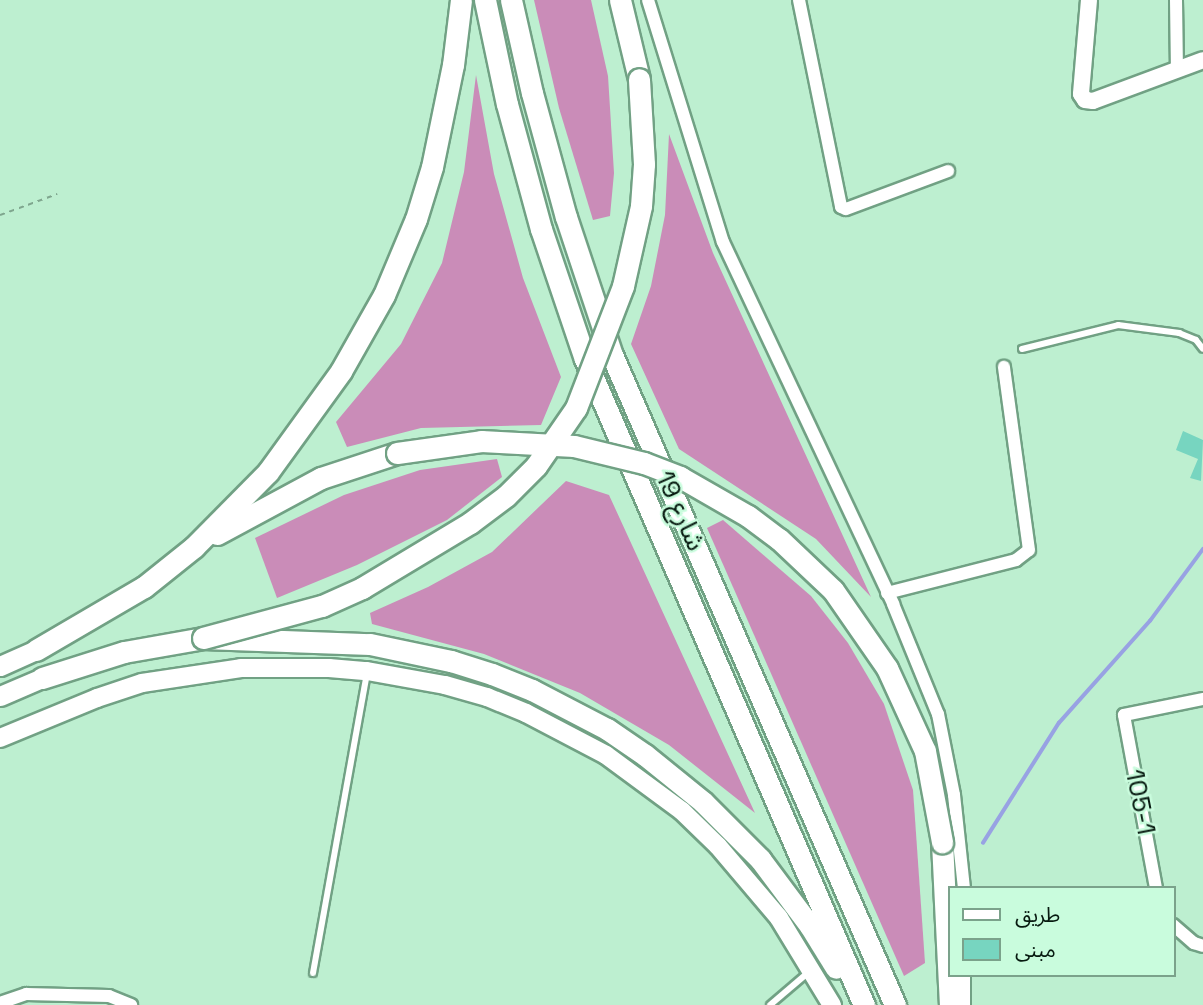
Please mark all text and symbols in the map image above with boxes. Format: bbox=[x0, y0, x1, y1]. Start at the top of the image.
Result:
street label: شارع 19 bbox=[649, 466, 711, 556]
street label: 105-1 bbox=[1118, 767, 1162, 837]
legend bbox=[948, 886, 1175, 977]
text: طريق bbox=[1015, 901, 1060, 928]
text: مبنى bbox=[1015, 936, 1056, 963]

